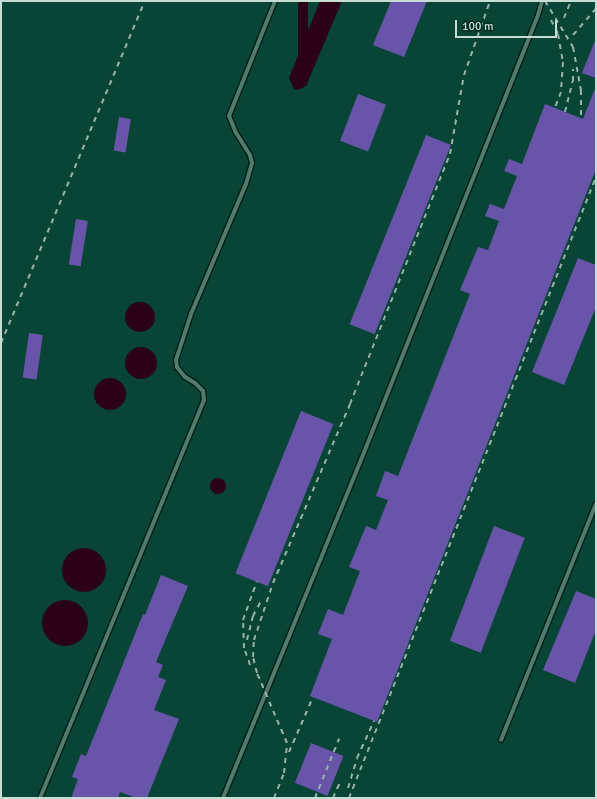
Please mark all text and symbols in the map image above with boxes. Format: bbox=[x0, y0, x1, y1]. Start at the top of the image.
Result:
scale bar bbox=[457, 12, 559, 38]
text: 100 m bbox=[462, 19, 494, 34]

